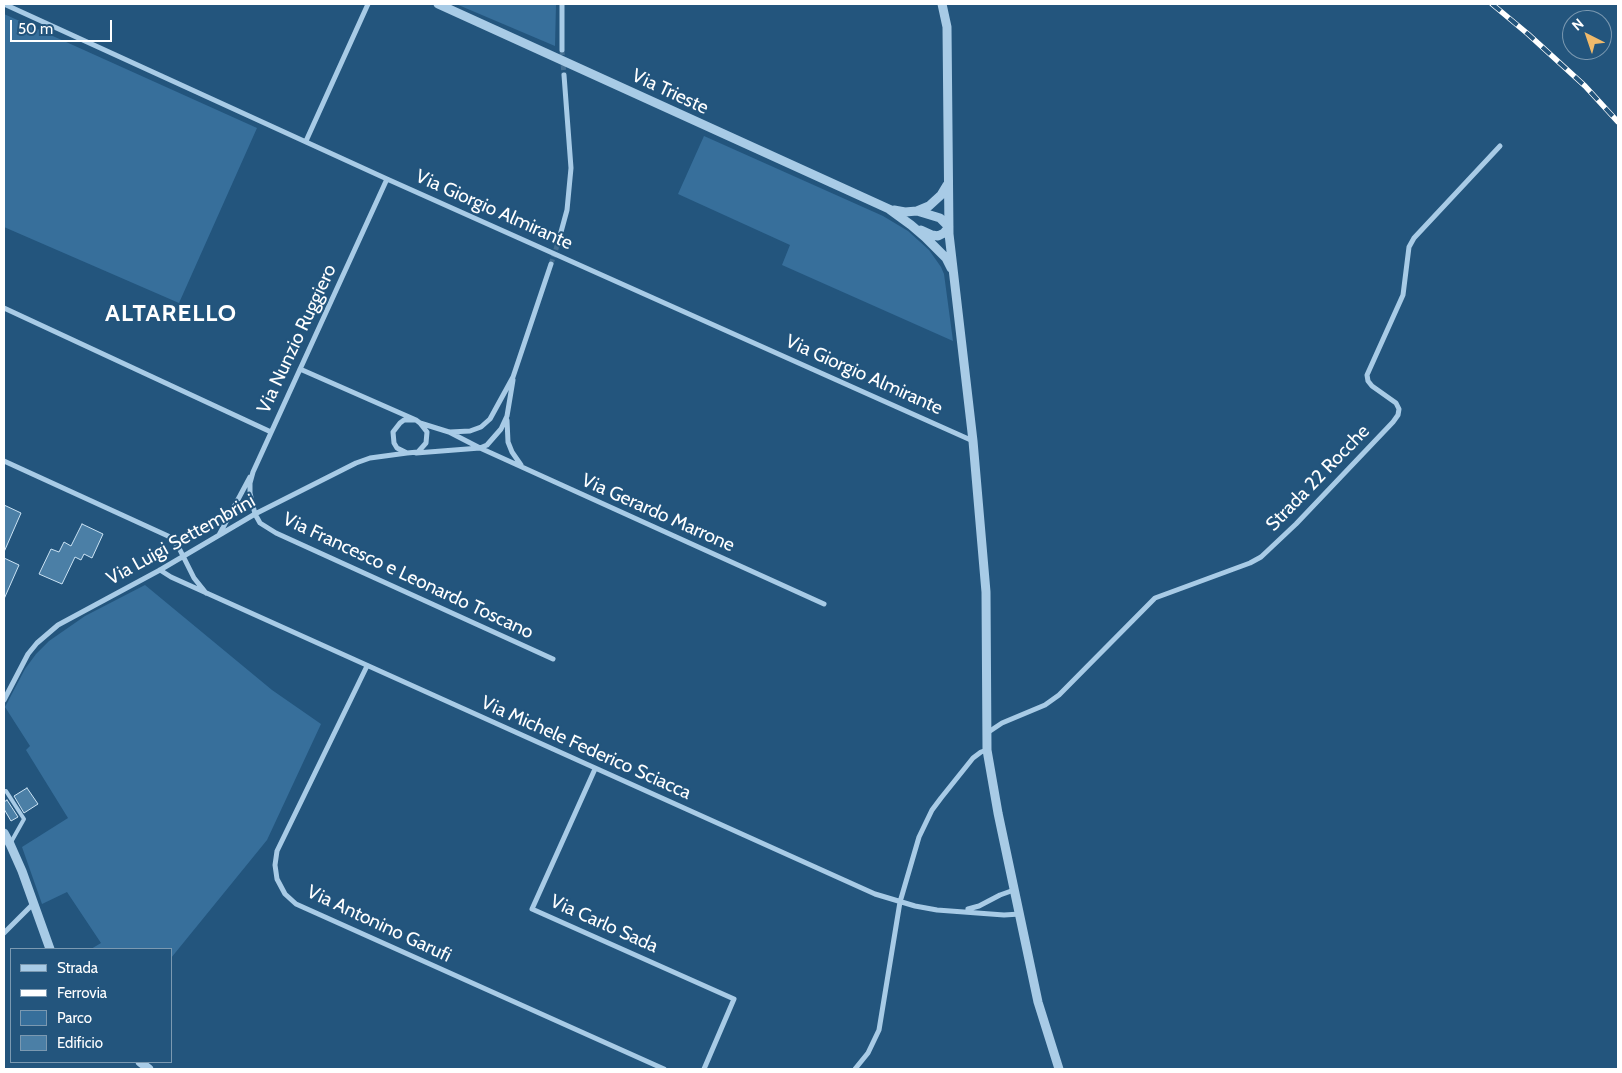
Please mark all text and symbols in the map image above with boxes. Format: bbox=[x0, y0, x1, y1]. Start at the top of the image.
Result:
scale bar bbox=[12, 10, 115, 42]
north arrow bbox=[1562, 10, 1612, 60]
text: N bbox=[1568, 14, 1587, 34]
text: 50 m bbox=[18, 20, 53, 38]
street label: Via Trieste bbox=[628, 64, 712, 120]
street label: Via Giorgio Almirante bbox=[412, 165, 576, 255]
street label: Via Nunzio Ruggiero bbox=[252, 261, 342, 417]
district label: ALTARELLO bbox=[104, 300, 238, 328]
street label: Via Giorgio Almirante bbox=[782, 330, 946, 420]
street label: Strada 22 Rocche bbox=[1262, 420, 1374, 536]
street label: Via Gerardo Marrone bbox=[578, 469, 738, 557]
street label: Via Luigi Settembrini bbox=[103, 490, 259, 590]
street label: Via Francesco e Leonardo Toscano bbox=[279, 508, 537, 644]
street label: Via Michele Federico Sciacca bbox=[477, 691, 695, 805]
street label: Via Antonino Garufi bbox=[303, 881, 455, 967]
street label: Via Carlo Sada bbox=[547, 890, 661, 958]
legend bbox=[10, 948, 172, 1063]
text: Strada bbox=[57, 959, 98, 977]
text: Ferrovia bbox=[57, 984, 107, 1002]
text: Parco bbox=[57, 1009, 92, 1027]
text: Edificio bbox=[57, 1034, 103, 1052]

